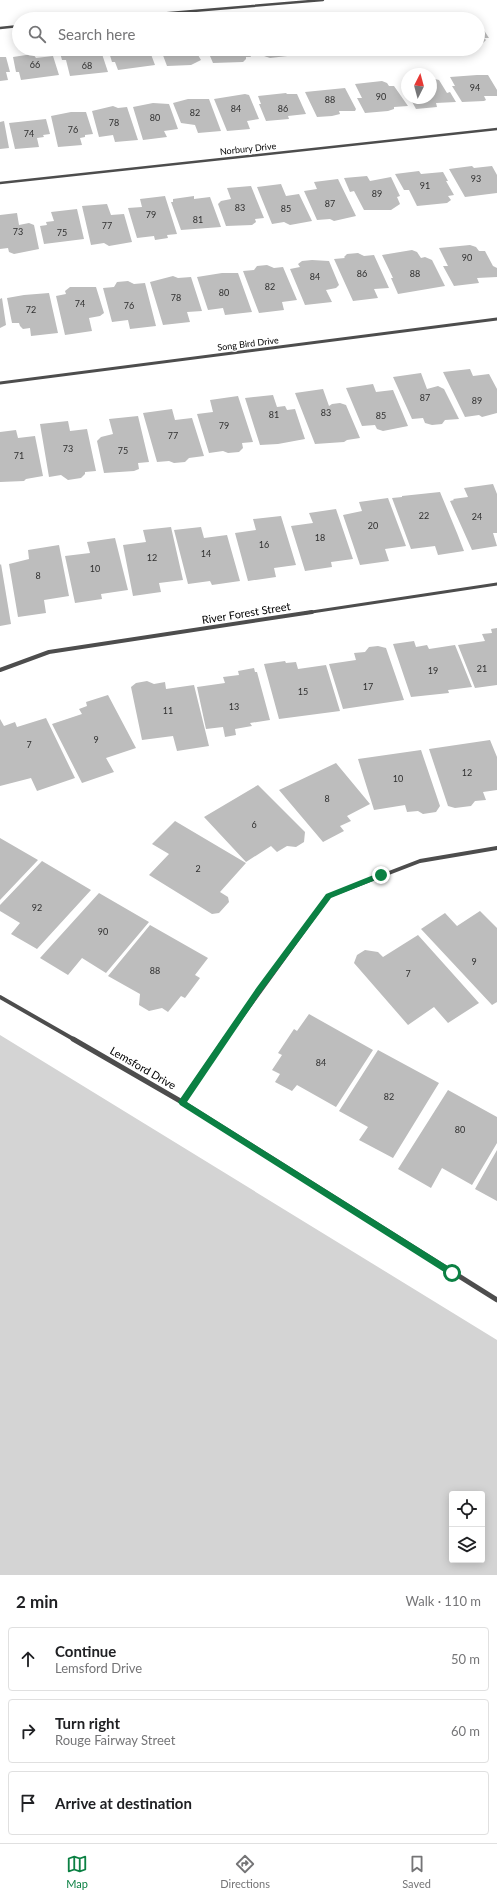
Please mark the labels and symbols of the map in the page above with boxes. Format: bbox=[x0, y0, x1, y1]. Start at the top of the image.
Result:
house number: 66 bbox=[30, 59, 40, 70]
house number: 68 bbox=[82, 60, 92, 71]
north arrow bbox=[401, 68, 437, 104]
house number: 94 bbox=[470, 82, 480, 93]
house number: 90 bbox=[376, 91, 386, 102]
house number: 88 bbox=[325, 94, 335, 105]
house number: 84 bbox=[231, 103, 241, 114]
house number: 86 bbox=[278, 103, 288, 114]
house number: 82 bbox=[190, 107, 200, 118]
house number: 80 bbox=[150, 112, 160, 123]
house number: 78 bbox=[109, 117, 119, 128]
house number: 76 bbox=[68, 124, 78, 135]
house number: 74 bbox=[24, 128, 34, 139]
street label: Norbury Drive bbox=[219, 140, 277, 157]
house number: 93 bbox=[471, 173, 481, 184]
house number: 91 bbox=[420, 180, 430, 191]
house number: 89 bbox=[372, 188, 382, 199]
house number: 87 bbox=[325, 198, 335, 209]
house number: 83 bbox=[235, 202, 245, 213]
house number: 85 bbox=[281, 203, 291, 214]
house number: 79 bbox=[146, 209, 156, 220]
house number: 81 bbox=[193, 214, 203, 225]
house number: 77 bbox=[102, 220, 112, 231]
house number: 73 bbox=[13, 226, 23, 237]
house number: 75 bbox=[57, 227, 67, 238]
house number: 90 bbox=[462, 252, 472, 263]
house number: 86 bbox=[357, 268, 367, 279]
house number: 88 bbox=[410, 268, 420, 279]
house number: 84 bbox=[310, 271, 320, 282]
house number: 82 bbox=[265, 281, 275, 292]
house number: 80 bbox=[219, 287, 229, 298]
house number: 78 bbox=[171, 292, 181, 303]
house number: 74 bbox=[75, 298, 85, 309]
house number: 76 bbox=[124, 300, 134, 311]
house number: 72 bbox=[26, 304, 36, 315]
street label: Song Bird Drive bbox=[217, 334, 279, 353]
house number: 87 bbox=[420, 392, 430, 403]
house number: 89 bbox=[472, 395, 482, 406]
house number: 83 bbox=[321, 407, 331, 418]
house number: 81 bbox=[269, 409, 279, 420]
house number: 85 bbox=[376, 410, 386, 421]
house number: 79 bbox=[219, 420, 229, 431]
house number: 77 bbox=[168, 430, 178, 441]
house number: 73 bbox=[63, 443, 73, 454]
house number: 75 bbox=[118, 445, 128, 456]
house number: 71 bbox=[14, 450, 24, 461]
house number: 22 bbox=[419, 510, 429, 521]
house number: 24 bbox=[472, 511, 482, 522]
house number: 20 bbox=[368, 520, 378, 531]
house number: 18 bbox=[315, 532, 325, 543]
house number: 16 bbox=[259, 539, 269, 550]
house number: 14 bbox=[201, 548, 211, 559]
house number: 12 bbox=[147, 552, 157, 563]
house number: 10 bbox=[90, 563, 100, 574]
house number: 8 bbox=[35, 570, 41, 581]
street label: River Forest Street bbox=[201, 599, 291, 626]
house number: 21 bbox=[477, 663, 487, 674]
house number: 19 bbox=[428, 665, 438, 676]
house number: 17 bbox=[363, 681, 373, 692]
house number: 15 bbox=[298, 686, 308, 697]
house number: 13 bbox=[229, 701, 239, 712]
house number: 11 bbox=[163, 705, 173, 716]
house number: 9 bbox=[93, 734, 99, 745]
house number: 7 bbox=[26, 739, 32, 750]
house number: 12 bbox=[462, 767, 472, 778]
house number: 10 bbox=[393, 773, 403, 784]
house number: 8 bbox=[324, 793, 330, 804]
house number: 6 bbox=[251, 819, 257, 830]
house number: 2 bbox=[195, 863, 201, 874]
route end bbox=[372, 866, 390, 884]
house number: 92 bbox=[32, 902, 42, 913]
house number: 90 bbox=[98, 926, 108, 937]
house number: 9 bbox=[471, 956, 477, 967]
house number: 88 bbox=[150, 965, 160, 976]
house number: 7 bbox=[405, 968, 411, 979]
street label: Lemsford Drive bbox=[108, 1043, 179, 1092]
house number: 84 bbox=[316, 1057, 326, 1068]
house number: 82 bbox=[384, 1091, 394, 1102]
house number: 80 bbox=[455, 1124, 465, 1135]
route start bbox=[443, 1264, 461, 1282]

